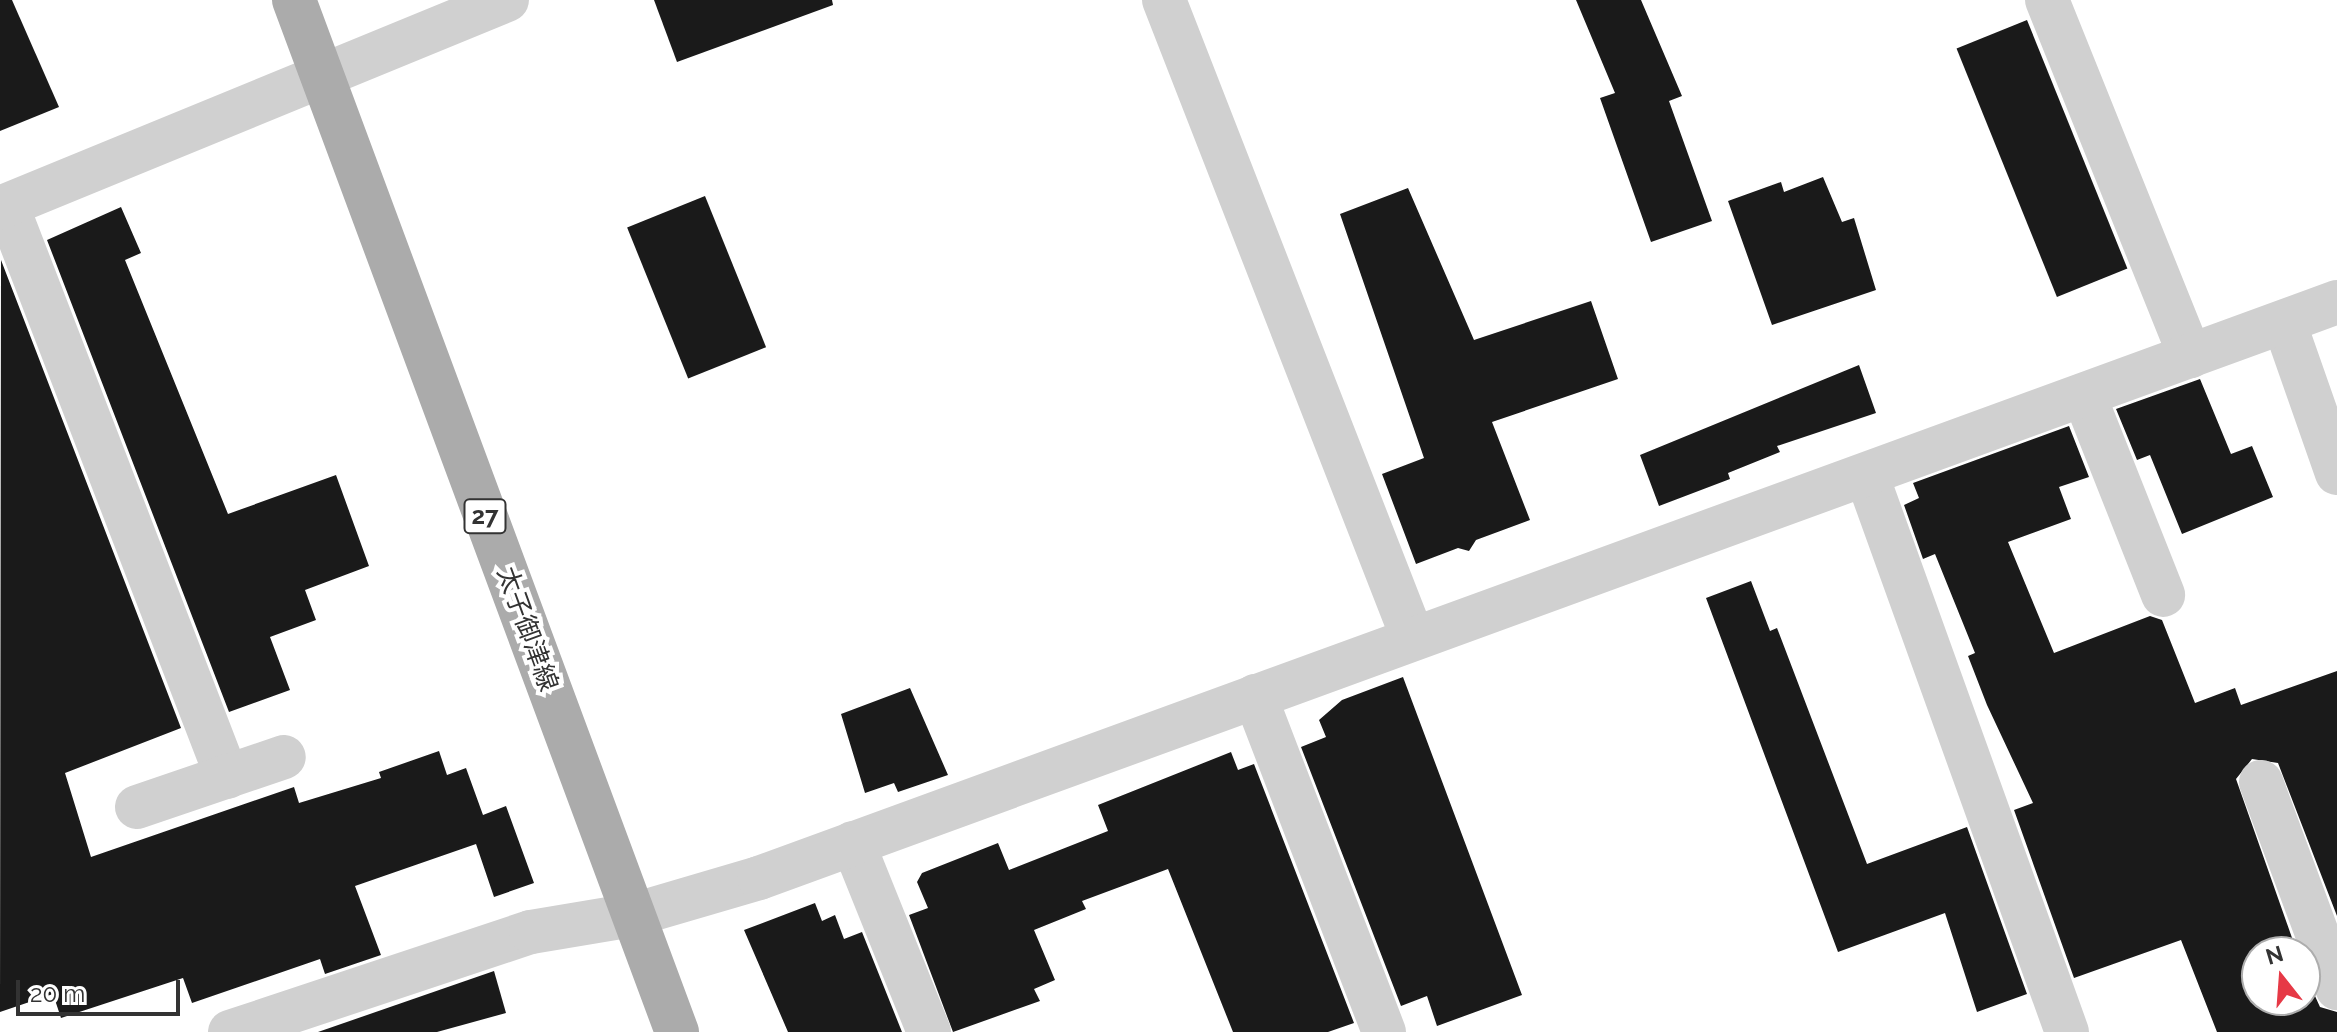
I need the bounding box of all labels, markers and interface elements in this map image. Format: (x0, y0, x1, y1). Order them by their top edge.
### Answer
road number: 27 (463, 496, 507, 536)
street label: 太子御津線 (490, 563, 564, 695)
north arrow (2241, 936, 2321, 1016)
text: N (2263, 940, 2286, 970)
scale bar (20, 964, 184, 1014)
text: 20 m (30, 979, 85, 1008)

